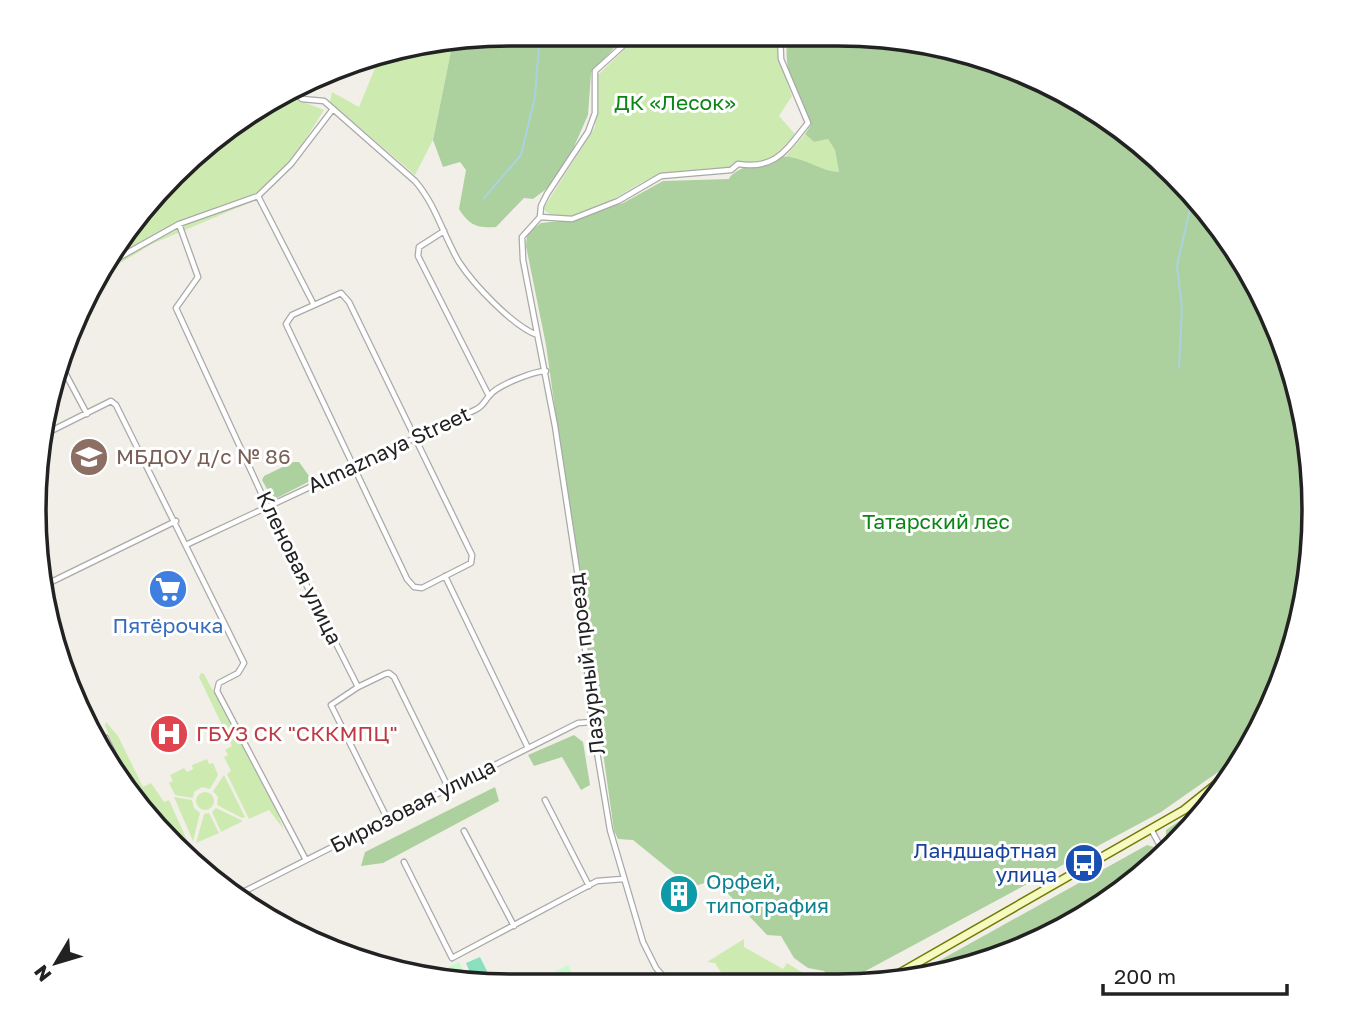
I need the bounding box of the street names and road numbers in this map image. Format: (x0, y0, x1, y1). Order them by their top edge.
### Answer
street label: Almaznaya Street (303, 400, 474, 498)
street label: Кленовая улица (252, 487, 348, 649)
street label: Лазурный проезд (562, 572, 610, 756)
street label: Бирюзовая улица (326, 752, 500, 858)

